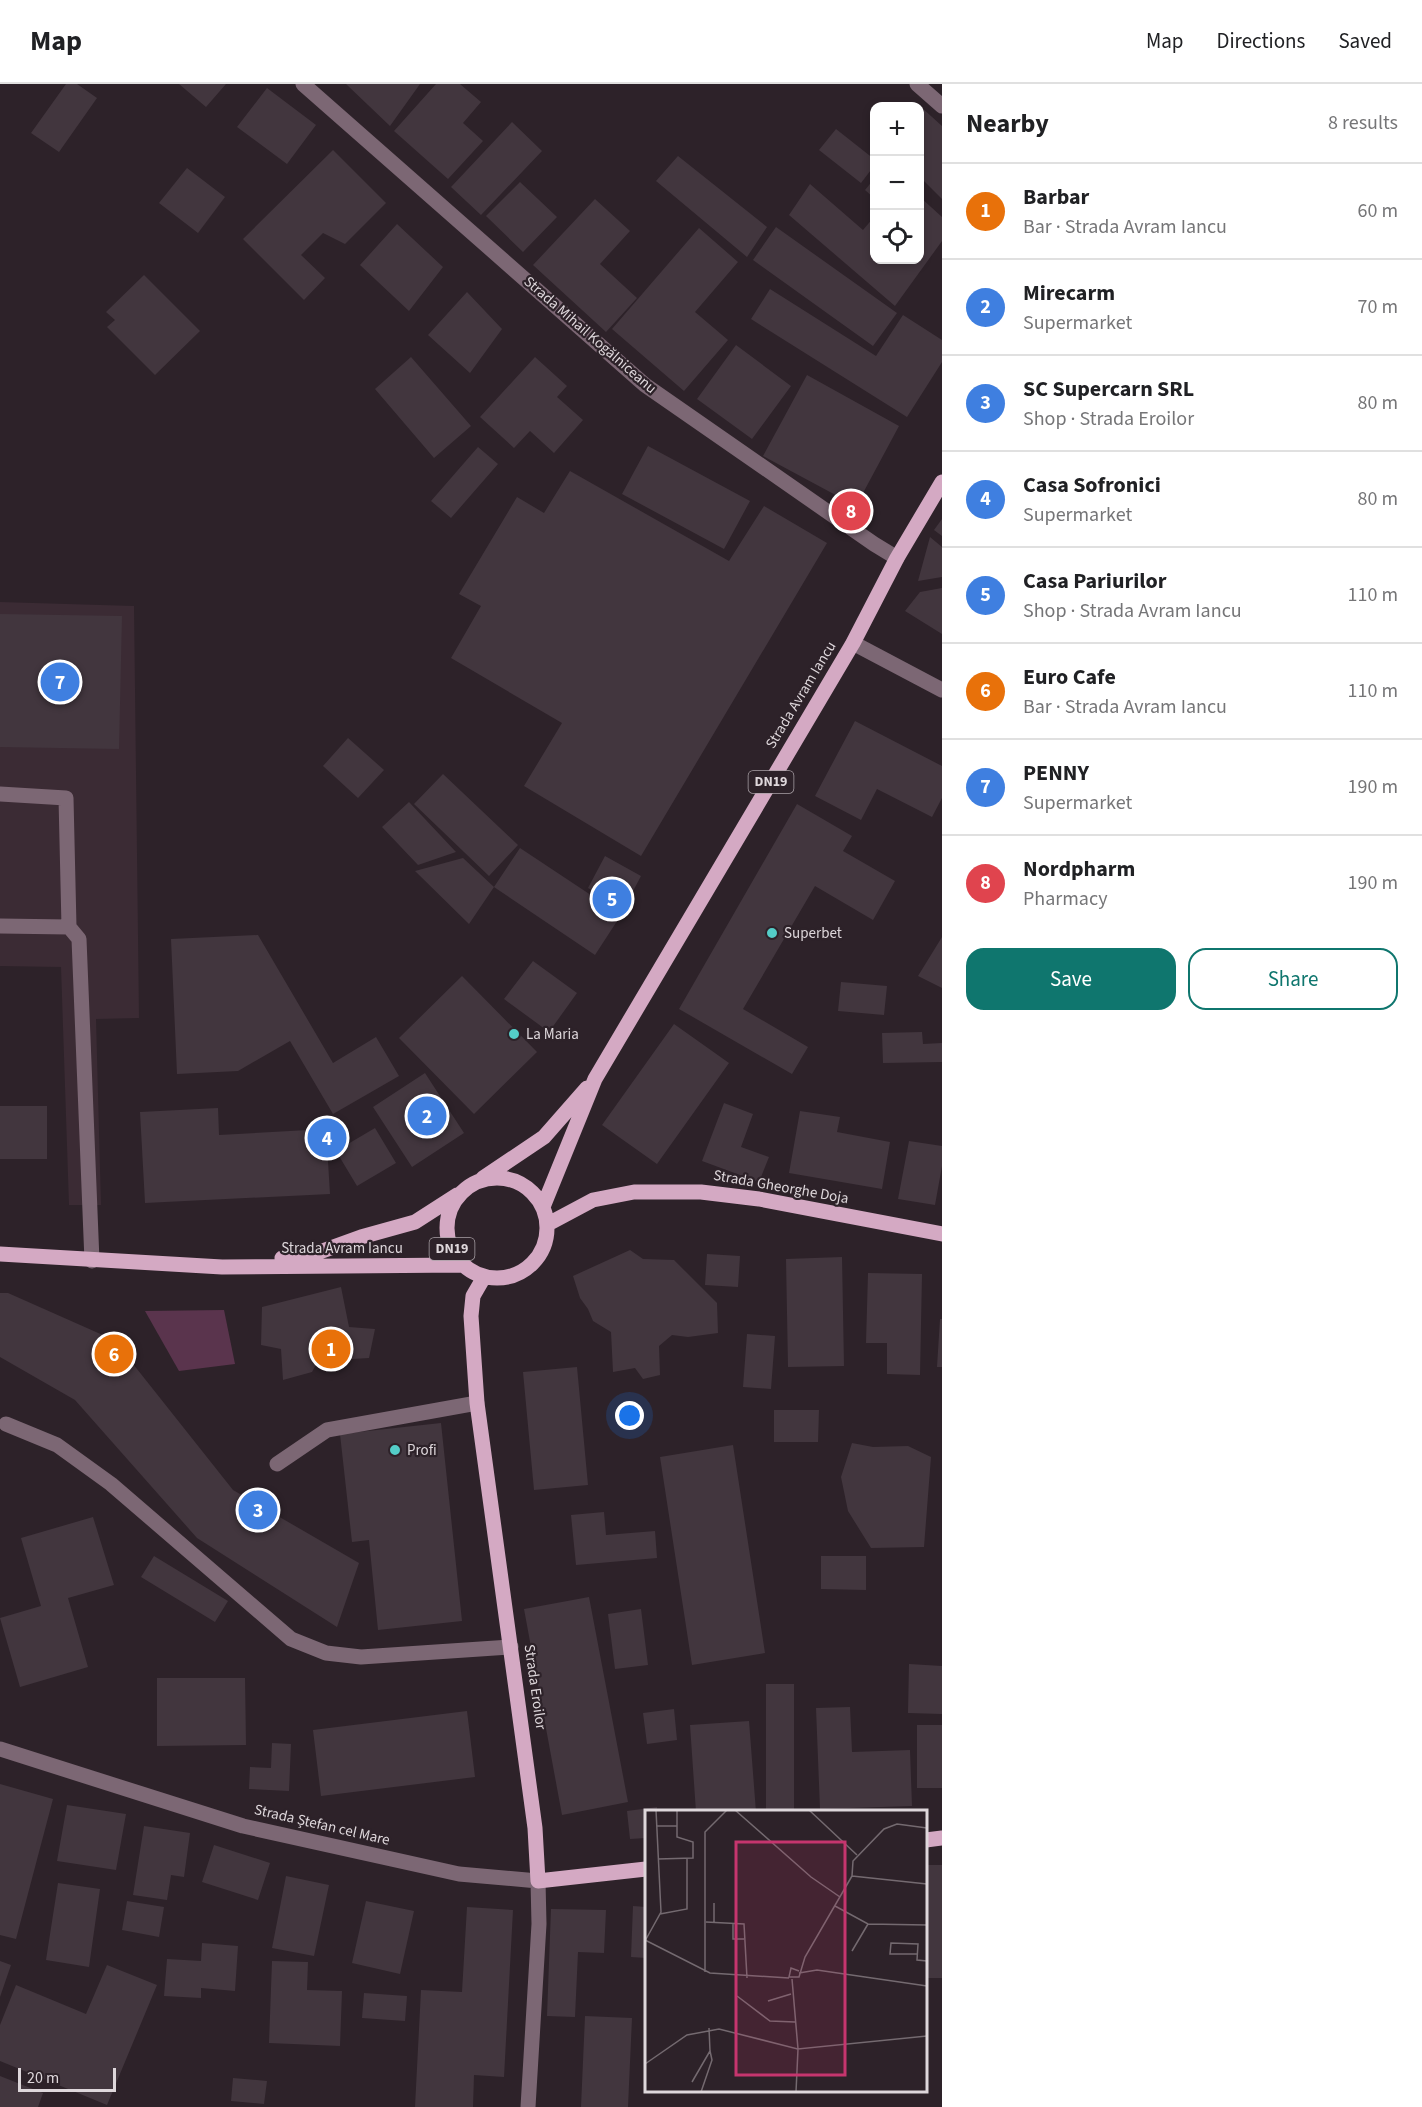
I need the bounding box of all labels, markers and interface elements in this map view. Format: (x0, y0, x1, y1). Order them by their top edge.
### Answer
text: Map (30, 21, 82, 61)
text: Map (1146, 26, 1184, 56)
text: Directions (1217, 26, 1305, 56)
text: Saved (1338, 26, 1392, 56)
map controls (870, 102, 924, 264)
button: + (870, 102, 924, 156)
text: Nearby (966, 105, 1049, 142)
text: 8 results (1328, 109, 1398, 137)
button: − (870, 156, 924, 210)
text: Barbar (1023, 181, 1089, 213)
text: 1 (980, 197, 991, 225)
text: 60 m (1358, 197, 1398, 225)
button: locate (870, 210, 924, 264)
text: Bar · Strada Avram Iancu (1023, 213, 1227, 241)
street label: Strada Mihail Kogălniceanu (519, 271, 661, 399)
text: Mirecarm (1023, 277, 1115, 309)
text: 2 (980, 293, 991, 321)
text: 70 m (1358, 293, 1398, 321)
text: Supermarket (1023, 309, 1132, 337)
text: SC Supercarn SRL (1023, 373, 1194, 405)
text: 3 (980, 389, 991, 417)
text: 80 m (1358, 389, 1398, 417)
text: Shop · Strada Eroilor (1023, 405, 1194, 433)
text: Casa Sofronici (1023, 469, 1161, 501)
text: 4 (980, 485, 991, 513)
text: 80 m (1358, 485, 1398, 513)
pin: 8 (832, 488, 870, 534)
text: Supermarket (1023, 501, 1132, 529)
text: Casa Pariurilor (1023, 565, 1167, 597)
text: 5 (980, 581, 991, 609)
text: 110 m (1348, 581, 1398, 609)
text: Shop · Strada Avram Iancu (1023, 597, 1242, 625)
street label: Strada Avram Iancu (761, 637, 841, 753)
pin: 7 (40, 660, 80, 704)
text: Euro Cafe (1023, 661, 1116, 693)
text: 6 (980, 677, 991, 705)
text: 110 m (1348, 677, 1398, 705)
text: Bar · Strada Avram Iancu (1023, 693, 1227, 721)
text: PENNY (1023, 757, 1089, 789)
road number: DN19 (748, 771, 794, 793)
text: 7 (980, 773, 991, 801)
text: 190 m (1348, 773, 1398, 801)
text: Supermarket (1023, 789, 1132, 817)
text: Nordpharm (1023, 853, 1135, 885)
text: 8 (980, 869, 991, 897)
text: 190 m (1348, 869, 1398, 897)
pin: 5 (592, 876, 632, 922)
text: Pharmacy (1023, 885, 1107, 913)
place label: Superbet (784, 923, 842, 944)
marker: Superbet (765, 926, 779, 940)
button: Save (966, 948, 1176, 1010)
button: Share (1188, 948, 1398, 1010)
place label: La Maria (526, 1024, 579, 1045)
marker: La Maria (507, 1027, 521, 1041)
pin: 2 (408, 1094, 446, 1138)
pin: 4 (308, 1116, 346, 1160)
street label: Strada Gheorghe Doja (712, 1165, 850, 1209)
street label: Strada Avram Iancu (281, 1238, 403, 1259)
road number: DN19 (430, 1238, 474, 1260)
pin: 1 (312, 1326, 350, 1372)
pin: 6 (94, 1332, 134, 1376)
your location (615, 1401, 644, 1430)
place label: Profi (407, 1440, 437, 1461)
marker: Profi (388, 1443, 402, 1457)
pin: 3 (238, 1488, 278, 1532)
street label: Strada Eroilor (519, 1643, 551, 1732)
street label: Strada Ștefan cel Mare (252, 1799, 392, 1851)
inset map (645, 1810, 927, 2092)
scale bar (18, 2065, 116, 2092)
text: 20 m (27, 2067, 59, 2089)

